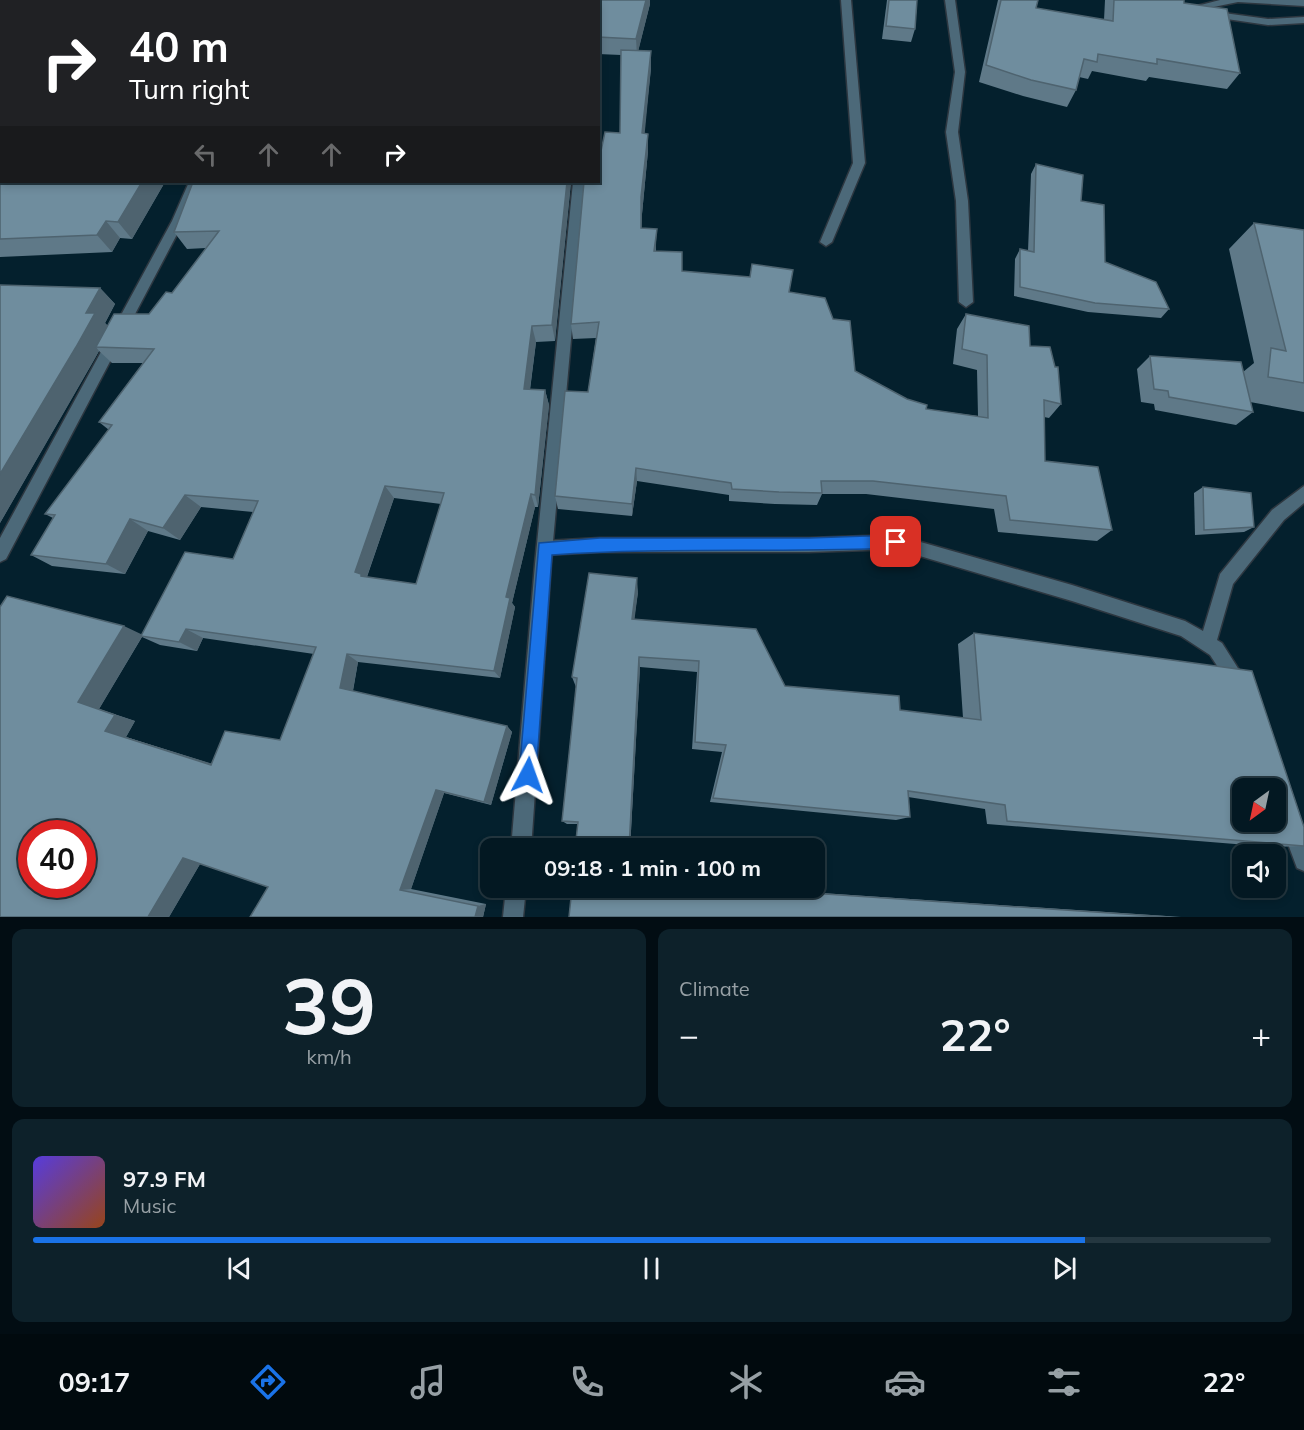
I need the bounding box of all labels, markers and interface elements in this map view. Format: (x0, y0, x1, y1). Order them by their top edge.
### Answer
text: 40 m (129, 20, 229, 73)
icon: right (30, 24, 108, 102)
text: Turn right (129, 72, 249, 106)
icon: left (189, 138, 222, 171)
icon: ahead (252, 138, 285, 171)
icon: ahead (315, 138, 348, 171)
icon: right (378, 138, 411, 171)
pin (870, 516, 921, 567)
icon: arrive (879, 525, 912, 558)
position arrow (496, 743, 560, 807)
north arrow (1232, 778, 1286, 832)
map controls (1232, 778, 1286, 898)
speed limit sign: 40 (18, 820, 96, 898)
button: sound (1232, 844, 1286, 898)
text: 09:18 · 1 min · 100 m (544, 854, 761, 882)
text: 39 (282, 956, 376, 1054)
text: Climate (679, 976, 750, 1001)
text: 22° (939, 1006, 1011, 1062)
text: − (679, 1014, 699, 1055)
text: + (1251, 1014, 1271, 1055)
text: km/h (306, 1044, 352, 1069)
text: 97.9 FM (123, 1165, 206, 1193)
text: Music (123, 1193, 176, 1218)
icon: previous (223, 1252, 256, 1285)
icon: pause (635, 1252, 668, 1285)
icon: next (1048, 1252, 1081, 1285)
icon: directions (247, 1361, 289, 1403)
icon: music (407, 1361, 449, 1403)
icon: phone (566, 1361, 608, 1403)
icon: climate (725, 1361, 767, 1403)
icon: car (884, 1361, 926, 1403)
icon: filters (1043, 1361, 1085, 1403)
text: 09:17 (59, 1365, 130, 1399)
text: 22° (1203, 1365, 1245, 1399)

